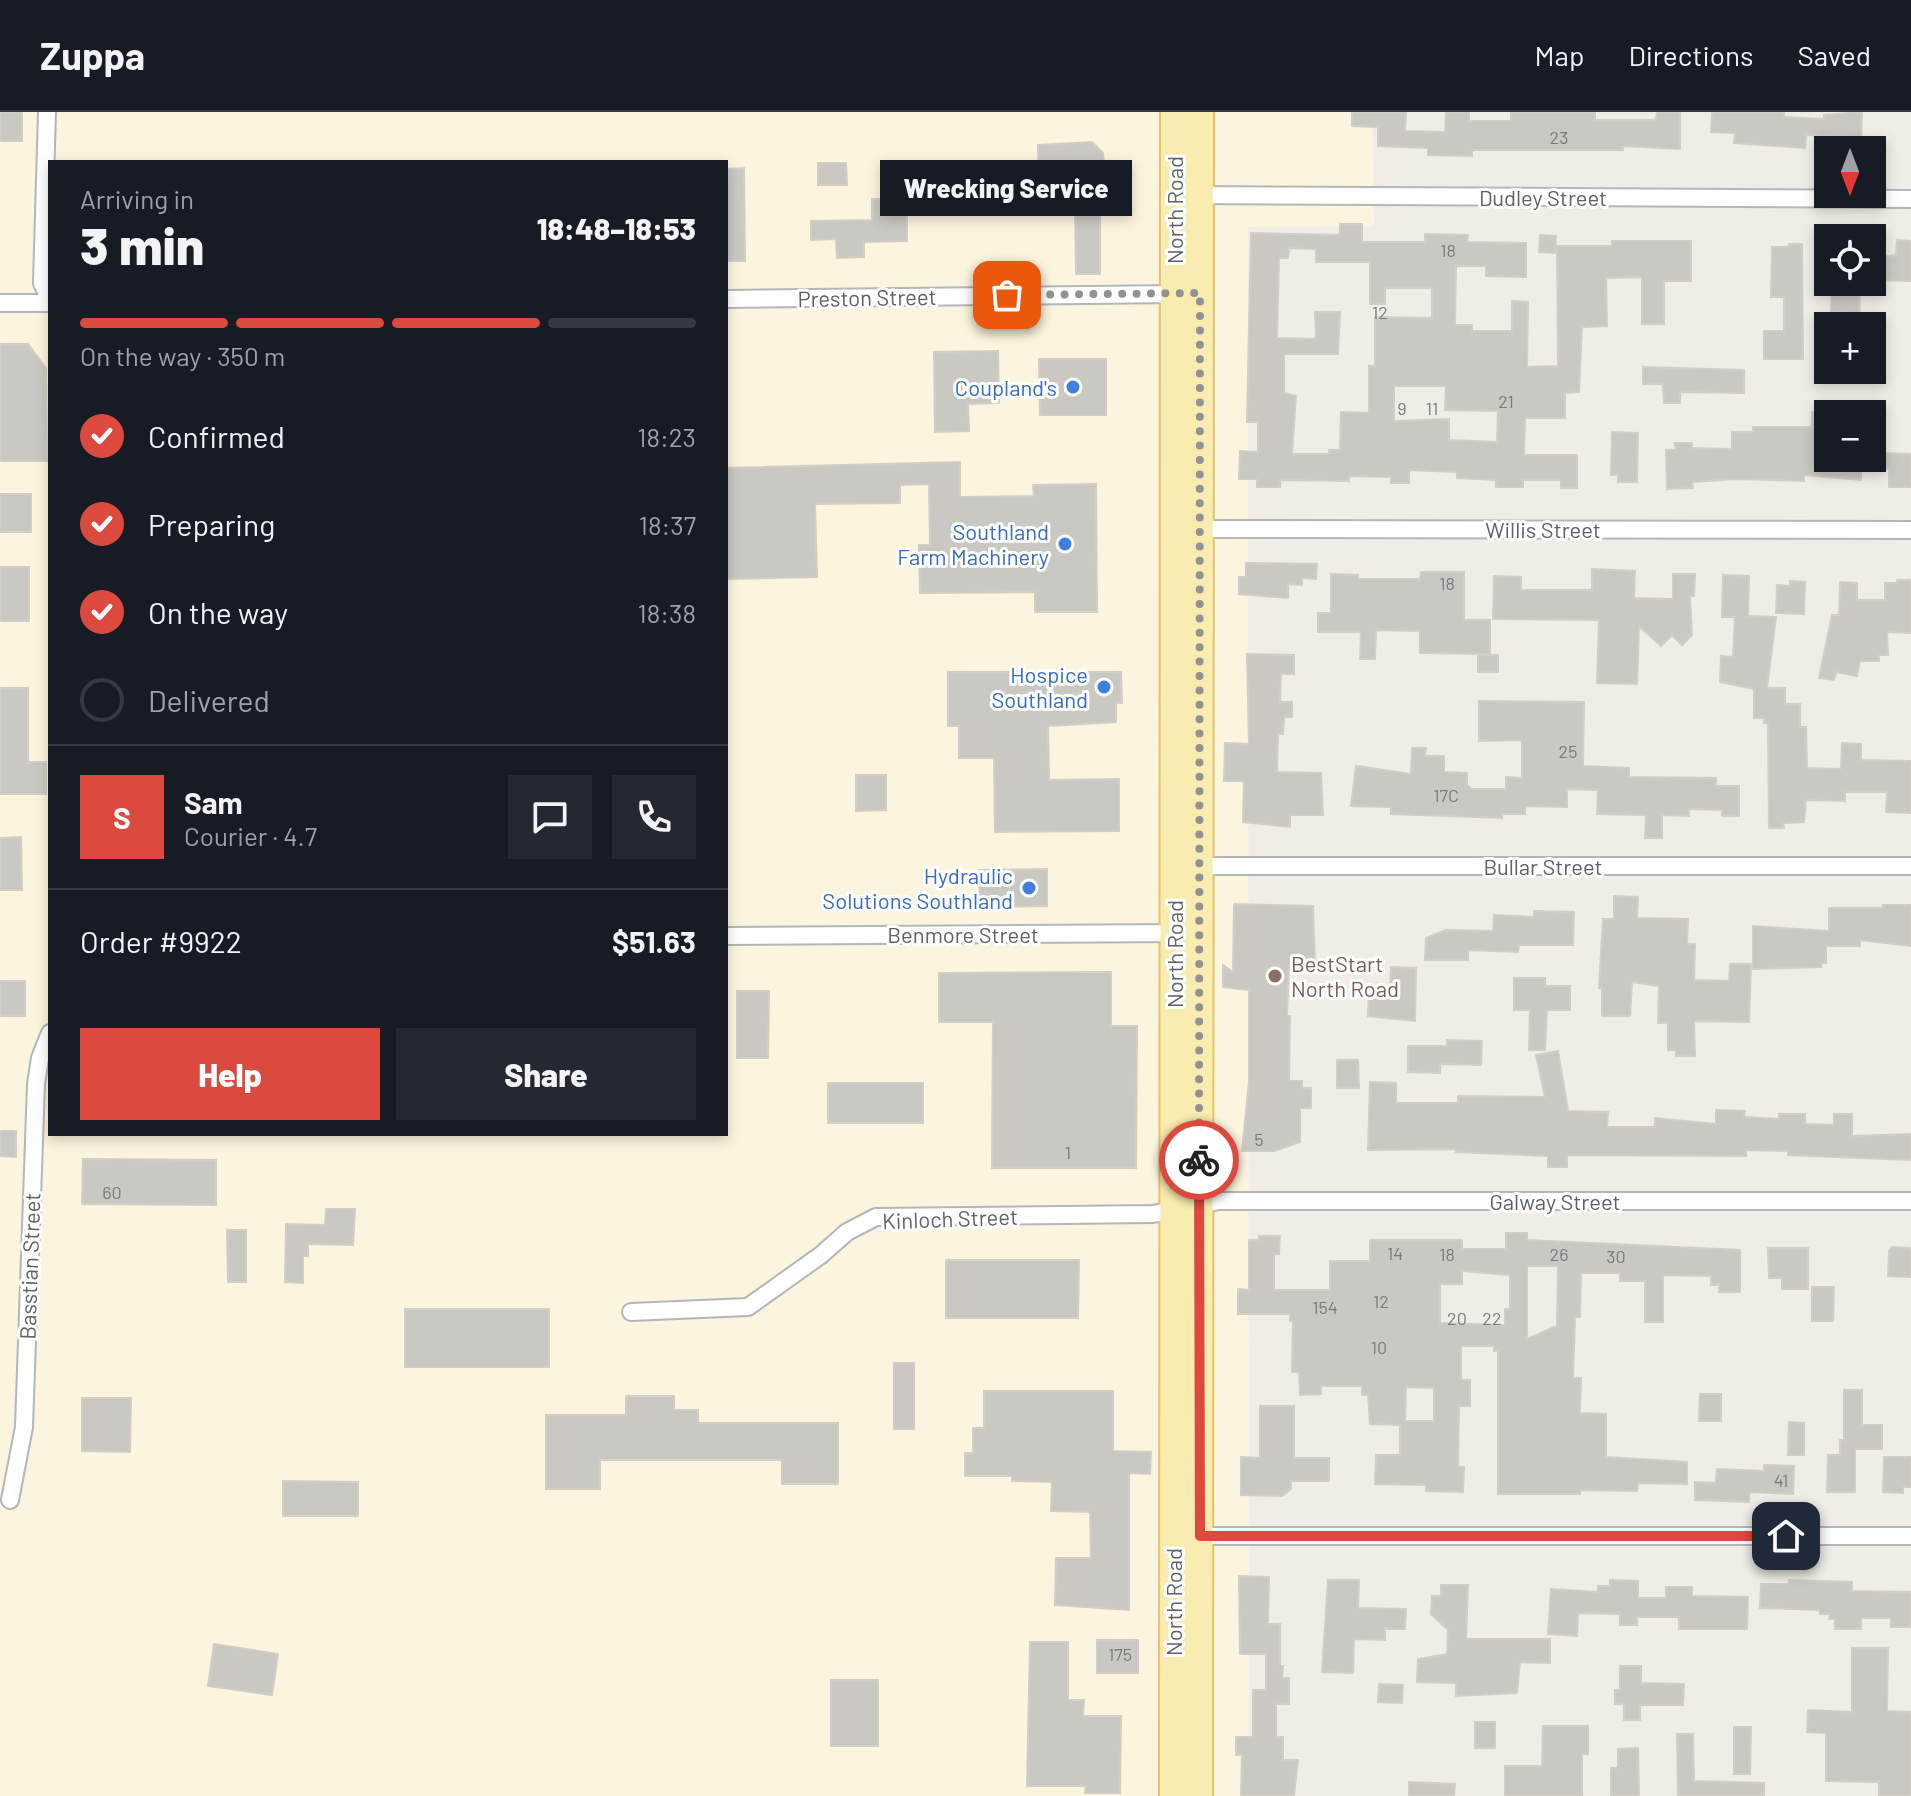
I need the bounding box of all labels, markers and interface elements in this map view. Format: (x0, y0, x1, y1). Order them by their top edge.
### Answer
text: Zuppa (40, 32, 145, 78)
text: Map (1535, 38, 1584, 72)
text: Directions (1628, 38, 1754, 72)
text: Saved (1798, 38, 1871, 72)
house number: 23 (1550, 126, 1568, 148)
north arrow (1814, 136, 1886, 208)
map controls (1814, 136, 1886, 472)
street label: North Road (1161, 156, 1187, 264)
callout: Wrecking Service (881, 159, 1133, 215)
text: Wrecking Service (904, 172, 1108, 203)
text: Arriving in (80, 183, 194, 214)
street label: Dudley Street (1479, 184, 1607, 210)
text: 18:48–18:53 (537, 210, 696, 246)
text: 3 min (80, 213, 204, 275)
button: locate (1814, 224, 1886, 296)
house number: 18 (1440, 239, 1456, 261)
pin (973, 261, 1041, 329)
icon: bag (985, 273, 1029, 317)
street label: Preston Street (797, 283, 937, 311)
house number: 12 (1372, 301, 1388, 323)
button: + (1814, 312, 1886, 384)
text: On the way · 350 m (80, 340, 285, 371)
place label: Coupland's (955, 374, 1057, 400)
marker: Coupland's (1064, 378, 1082, 396)
house number: 21 (1498, 390, 1514, 412)
house number: 9 (1397, 397, 1407, 419)
house number: 11 (1426, 397, 1438, 419)
button: − (1814, 400, 1886, 472)
icon: check (80, 414, 124, 458)
text: Confirmed (148, 418, 285, 454)
text: 18:23 (637, 421, 696, 452)
icon: check (80, 502, 124, 546)
text: Preparing (148, 506, 275, 542)
text: 18:37 (639, 509, 696, 540)
street label: Willis Street (1485, 516, 1601, 542)
place label: Southland Farm Machinery (897, 518, 1049, 569)
marker: Southland Farm Machinery (1056, 535, 1074, 553)
house number: 18 (1439, 572, 1455, 594)
icon: check (80, 590, 124, 634)
text: On the way (148, 594, 288, 630)
text: 18:38 (638, 597, 696, 628)
place label: Hospice Southland (991, 661, 1088, 712)
marker: Hospice Southland (1095, 678, 1113, 696)
text: Delivered (148, 682, 270, 718)
house number: 25 (1559, 740, 1577, 762)
button: chat (508, 775, 592, 859)
button: phone (612, 775, 696, 859)
text: Sam (184, 784, 243, 820)
house number: 17C (1433, 784, 1459, 806)
text: S (113, 799, 131, 835)
text: Courier · 4.7 (184, 820, 317, 851)
street label: Bullar Street (1483, 853, 1603, 879)
place label: Hydraulic Solutions Southland (822, 862, 1013, 913)
marker: Hydraulic Solutions Southland (1020, 879, 1038, 897)
street label: North Road (1161, 900, 1187, 1008)
street label: Benmore Street (887, 921, 1039, 947)
text: Order #9922 (80, 923, 242, 959)
text: $51.63 (612, 923, 696, 959)
place label: BestStart North Road (1291, 950, 1399, 1001)
marker: BestStart North Road (1266, 967, 1284, 985)
button: Help (80, 1028, 380, 1120)
button: Share (396, 1028, 696, 1120)
courier (1159, 1120, 1239, 1200)
house number: 5 (1254, 1128, 1264, 1150)
icon: bike (1177, 1138, 1221, 1182)
house number: 1 (1065, 1141, 1071, 1163)
house number: 60 (102, 1181, 122, 1203)
street label: Galway Street (1490, 1188, 1620, 1214)
street label: Basstian Street (13, 1192, 45, 1340)
street label: Kinloch Street (882, 1203, 1018, 1233)
house number: 14 (1387, 1242, 1403, 1264)
house number: 18 (1439, 1243, 1455, 1265)
house number: 26 (1550, 1243, 1568, 1265)
house number: 30 (1606, 1245, 1626, 1267)
house number: 12 (1373, 1290, 1389, 1312)
house number: 154 (1312, 1296, 1338, 1318)
house number: 20 (1447, 1307, 1467, 1329)
house number: 22 (1482, 1307, 1502, 1329)
house number: 10 (1371, 1336, 1387, 1358)
house number: 41 (1774, 1469, 1788, 1491)
pin (1752, 1502, 1820, 1570)
icon: home (1764, 1514, 1808, 1558)
street label: North Road (1160, 1548, 1186, 1656)
house number: 175 (1108, 1643, 1132, 1665)

